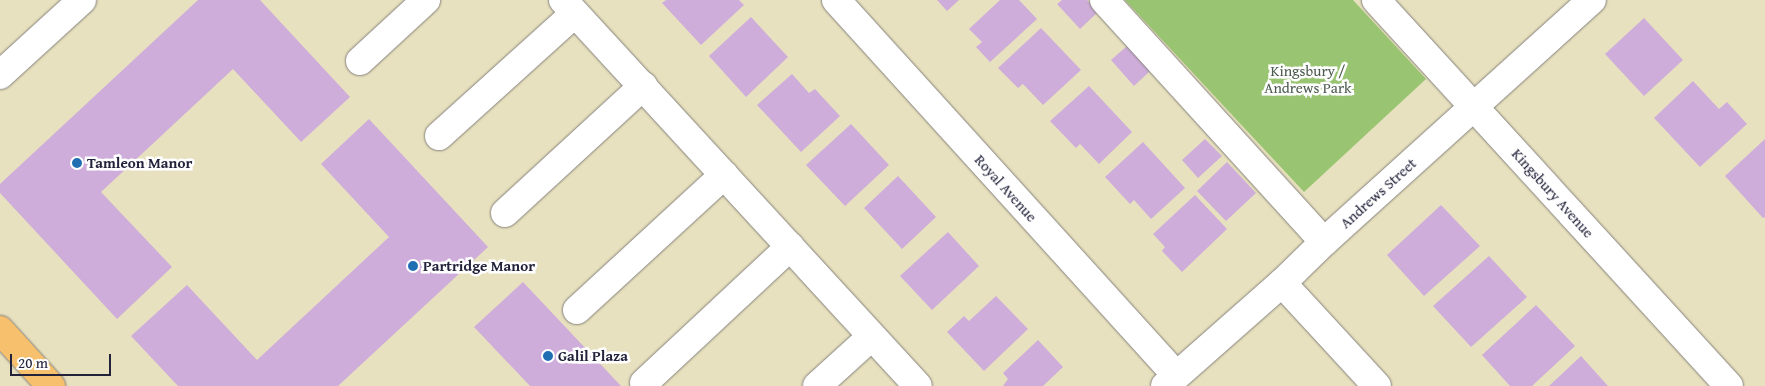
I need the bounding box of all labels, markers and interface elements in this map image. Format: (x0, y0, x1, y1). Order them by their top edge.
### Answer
park label: Kingsbury / Andrews Park (1264, 61, 1352, 96)
street label: Kingsbury Avenue (1508, 145, 1598, 241)
street label: Royal Avenue (971, 151, 1041, 225)
place label: Tamleon Manor (87, 154, 192, 172)
street label: Andrews Street (1336, 154, 1420, 232)
marker: Tamleon Manor (71, 157, 83, 169)
place label: Partridge Manor (423, 257, 535, 275)
marker: Partridge Manor (407, 260, 419, 272)
scale bar (12, 344, 114, 376)
place label: Galil Plaza (558, 347, 628, 365)
marker: Galil Plaza (542, 350, 554, 362)
text: 20 m (18, 352, 48, 373)

